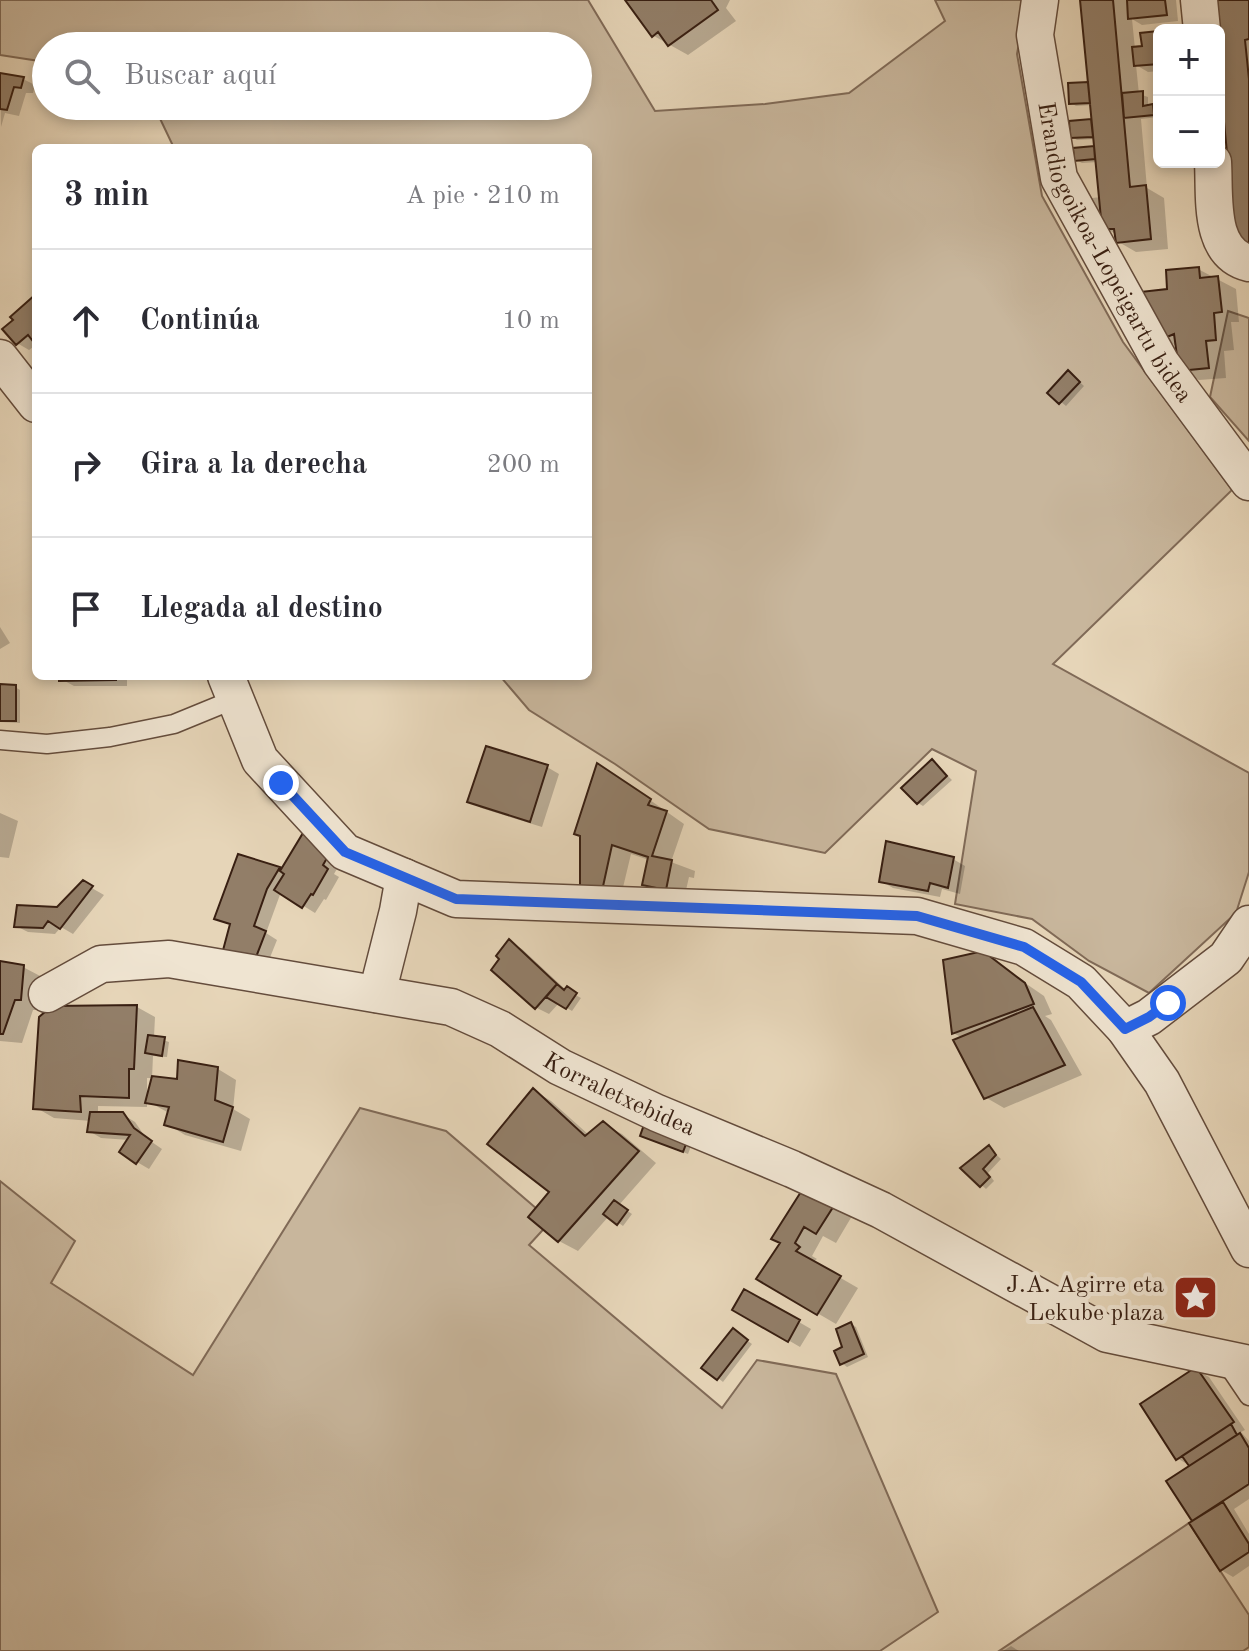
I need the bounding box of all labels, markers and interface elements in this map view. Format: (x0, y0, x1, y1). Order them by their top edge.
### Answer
map controls (1153, 24, 1225, 168)
button: + (1153, 24, 1225, 96)
search box (32, 32, 592, 120)
icon: search (60, 54, 104, 98)
text: Buscar aquí (124, 61, 276, 91)
button: − (1153, 96, 1225, 168)
street label: Erandiogoikoa-Lopeigartu bidea (1032, 100, 1196, 408)
text: 3 min (64, 179, 149, 213)
text: A pie · 210 m (405, 183, 560, 209)
icon: ahead (64, 299, 108, 343)
text: Continúa (140, 306, 260, 336)
text: 10 m (502, 308, 560, 334)
icon: right (64, 443, 108, 487)
text: Gira a la derecha (140, 450, 367, 480)
text: 200 m (487, 452, 560, 478)
icon: arrive (64, 587, 108, 631)
text: Llegada al destino (140, 594, 383, 624)
route end (263, 765, 299, 801)
route start (1150, 985, 1186, 1021)
street label: Korraletxebidea (538, 1049, 698, 1141)
place label: J.A. Agirre eta Lekube plaza (1006, 1274, 1164, 1326)
place icon: J.A. Agirre eta Lekube plaza (1171, 1274, 1219, 1322)

